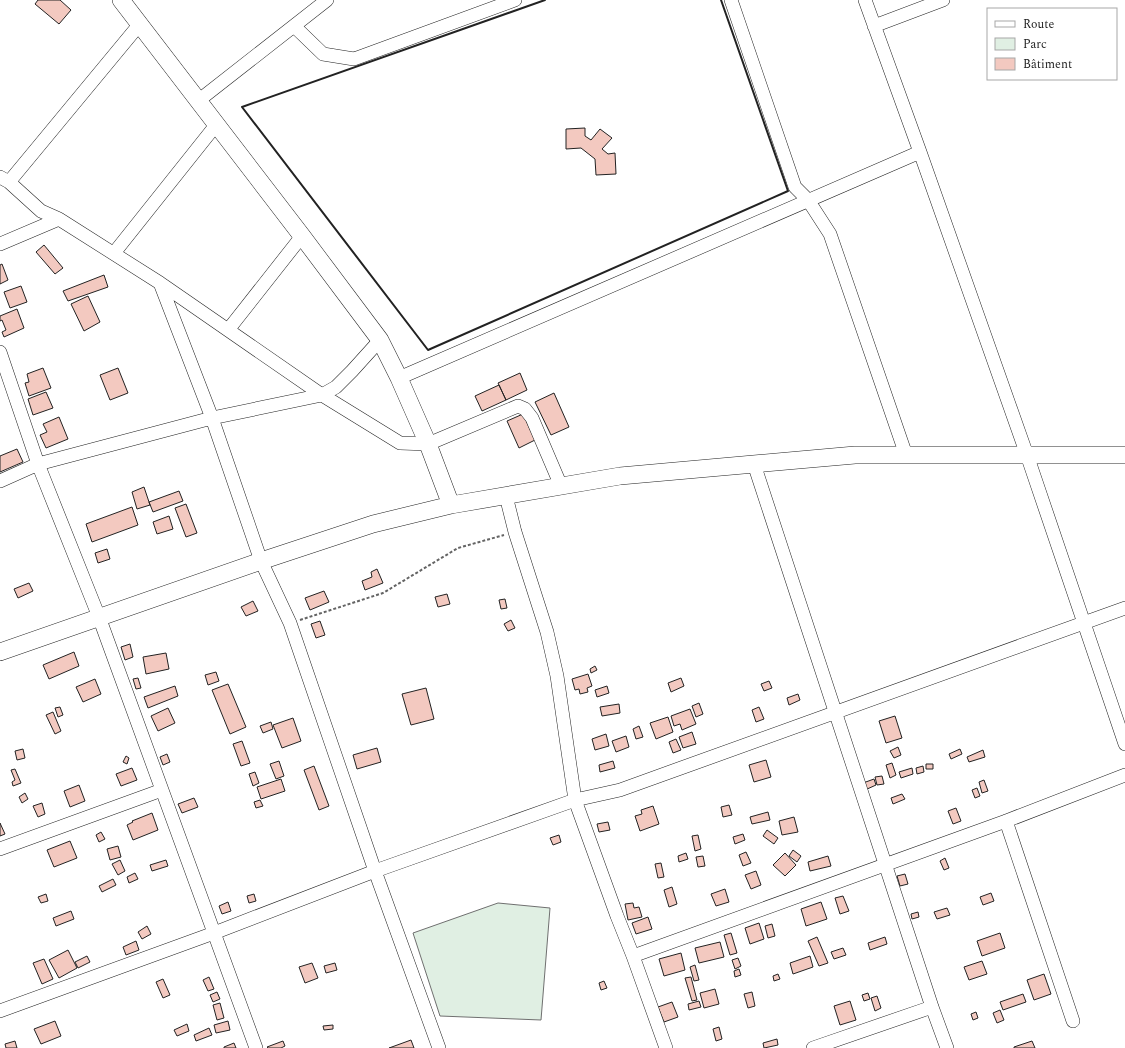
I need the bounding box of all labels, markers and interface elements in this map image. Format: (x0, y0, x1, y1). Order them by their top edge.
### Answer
legend (987, 8, 1117, 80)
text: Route (1023, 15, 1054, 34)
text: Parc (1023, 35, 1047, 54)
text: Bâtiment (1023, 55, 1072, 74)

